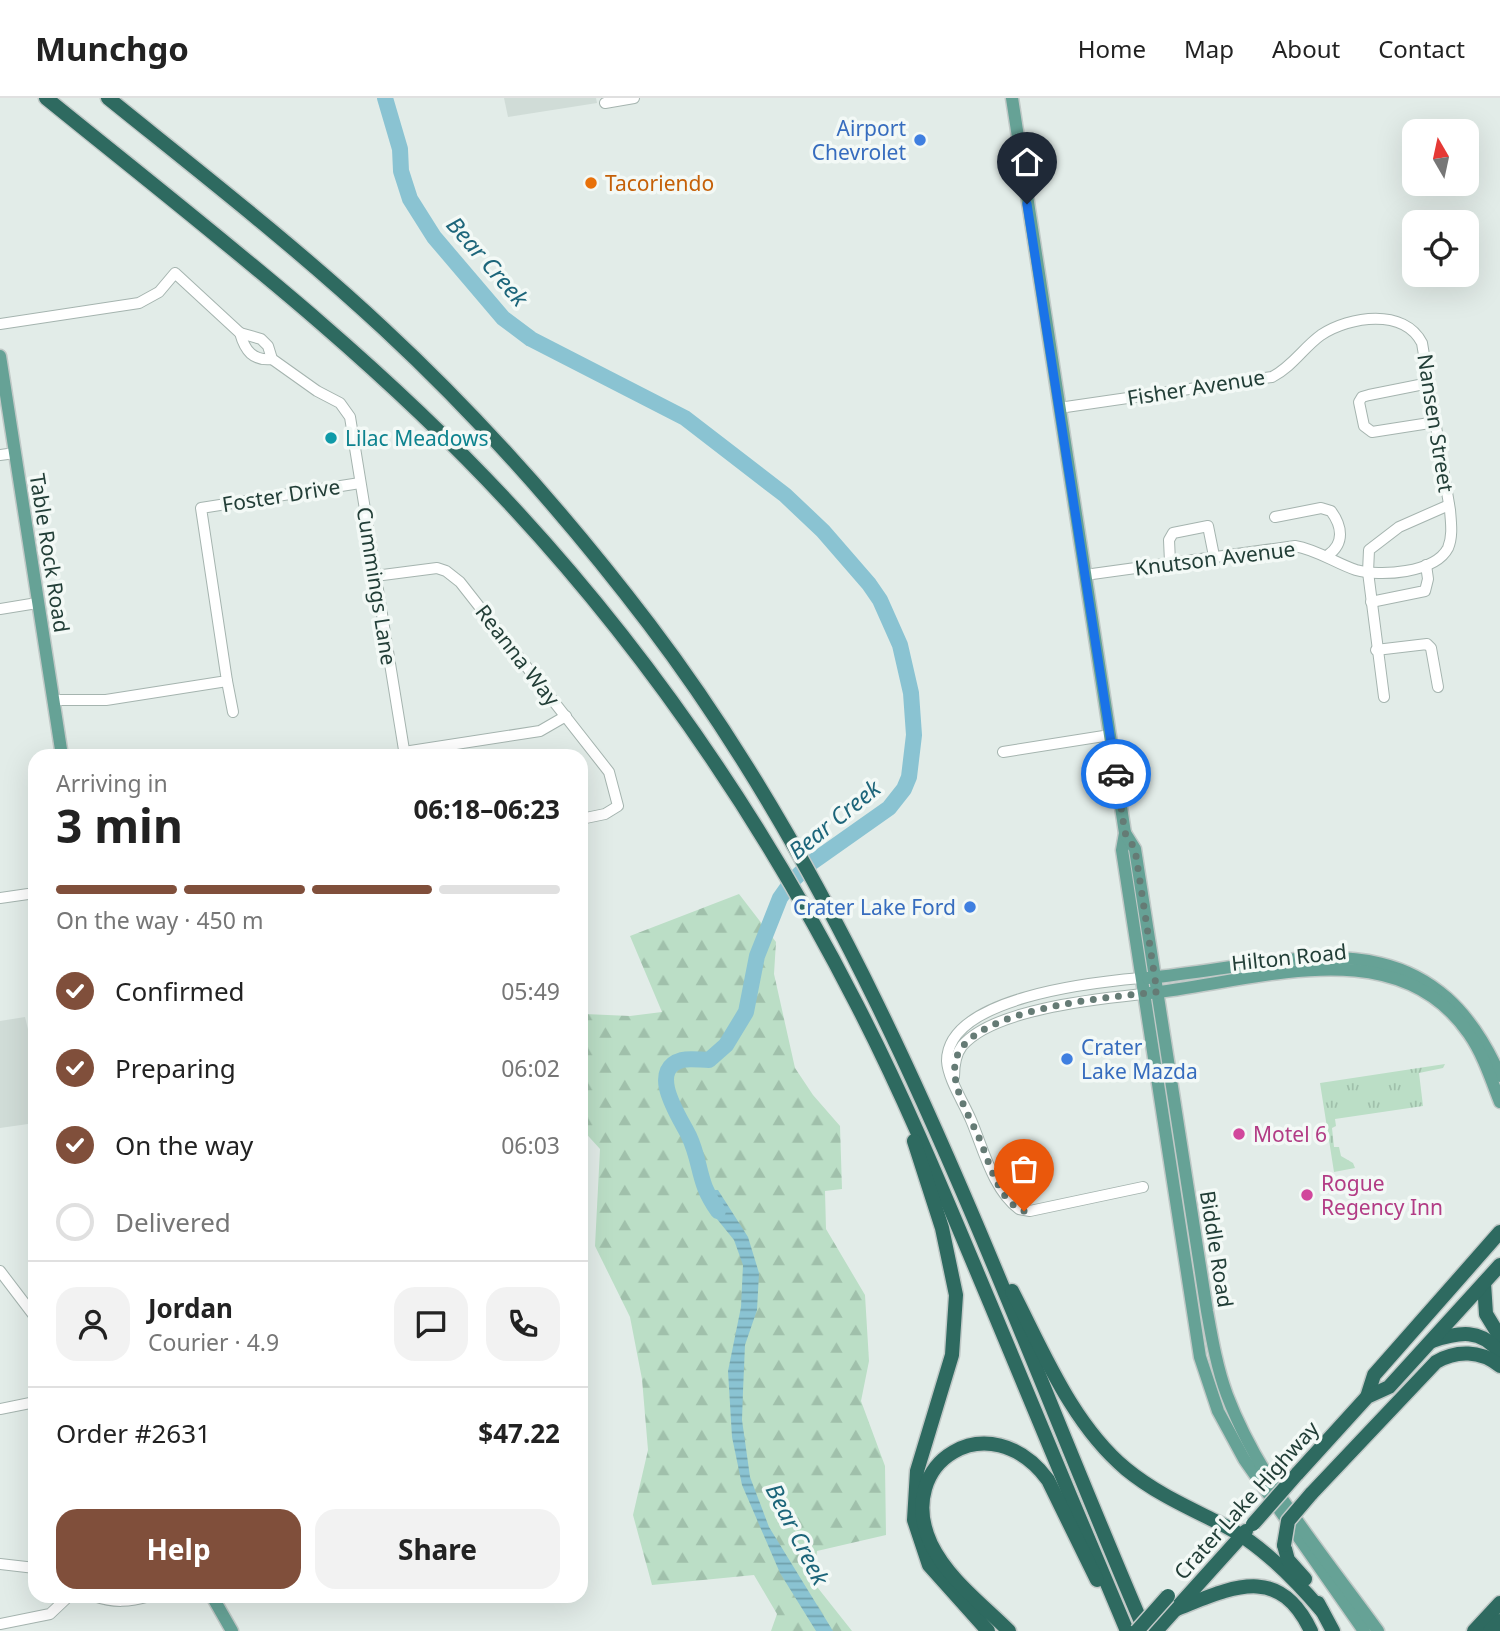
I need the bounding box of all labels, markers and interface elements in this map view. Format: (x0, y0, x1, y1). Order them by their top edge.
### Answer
text: Munchgo (35, 26, 189, 71)
text: Home (1078, 32, 1146, 65)
text: Map (1184, 32, 1234, 65)
text: About (1272, 32, 1340, 65)
text: Contact (1378, 32, 1465, 65)
place label: Airport Chevrolet (812, 114, 906, 166)
north arrow (1402, 119, 1479, 196)
map controls (1402, 119, 1479, 287)
marker: Airport Chevrolet (912, 132, 928, 148)
pin (997, 132, 1057, 204)
icon: home (1008, 143, 1046, 181)
place label: Tacoriendo (605, 169, 714, 197)
marker: Tacoriendo (583, 175, 599, 191)
water label: Bear Creek (440, 209, 537, 314)
button: locate (1402, 210, 1479, 287)
street label: Nansen Street (1411, 352, 1461, 495)
street label: Fisher Avenue (1125, 362, 1267, 412)
place label: Lilac Meadows (345, 424, 489, 452)
marker: Lilac Meadows (323, 430, 339, 446)
street label: Table Rock Road (24, 472, 76, 634)
street label: Foster Drive (220, 472, 342, 518)
street label: Cummings Lane (351, 505, 403, 667)
street label: Knutson Avenue (1133, 534, 1297, 582)
street label: Reanna Way (470, 599, 567, 712)
courier (1081, 739, 1151, 809)
icon: car (1097, 755, 1135, 793)
text: Arriving in (56, 767, 168, 799)
water label: Bear Creek (781, 771, 888, 866)
text: 06:18–06:23 (413, 791, 560, 827)
text: 3 min (56, 794, 183, 856)
place label: Crater Lake Ford (793, 893, 956, 921)
marker: Crater Lake Ford (962, 899, 978, 915)
text: On the way · 450 m (56, 904, 263, 936)
street label: Hilton Road (1230, 937, 1348, 977)
icon: check (56, 972, 94, 1010)
text: Confirmed (115, 973, 245, 1009)
text: 05:49 (501, 975, 560, 1007)
place label: Crater Lake Mazda (1081, 1033, 1198, 1085)
icon: check (56, 1049, 94, 1087)
text: Preparing (115, 1050, 236, 1086)
marker: Crater Lake Mazda (1059, 1051, 1075, 1067)
text: 06:02 (501, 1052, 560, 1084)
place label: Motel 6 (1253, 1120, 1327, 1148)
icon: check (56, 1126, 94, 1164)
marker: Motel 6 (1231, 1126, 1247, 1142)
text: On the way (115, 1127, 253, 1163)
text: 06:03 (501, 1129, 560, 1161)
pin (994, 1139, 1054, 1211)
icon: bag (1005, 1150, 1043, 1188)
place label: Rogue Regency Inn (1321, 1169, 1443, 1221)
marker: Rogue Regency Inn (1299, 1187, 1315, 1203)
street label: Biddle Road (1194, 1188, 1240, 1310)
text: Delivered (115, 1204, 231, 1240)
button: person (56, 1287, 130, 1361)
button: chat (394, 1287, 468, 1361)
button: phone (486, 1287, 560, 1361)
text: Jordan (148, 1290, 233, 1326)
text: Courier · 4.9 (148, 1326, 279, 1358)
text: Order #2631 (56, 1415, 211, 1451)
text: $47.22 (478, 1415, 560, 1451)
street label: Crater Lake Highway (1167, 1415, 1325, 1585)
water label: Bear Creek (759, 1478, 838, 1592)
button: Help (56, 1509, 301, 1589)
button: Share (315, 1509, 560, 1589)

